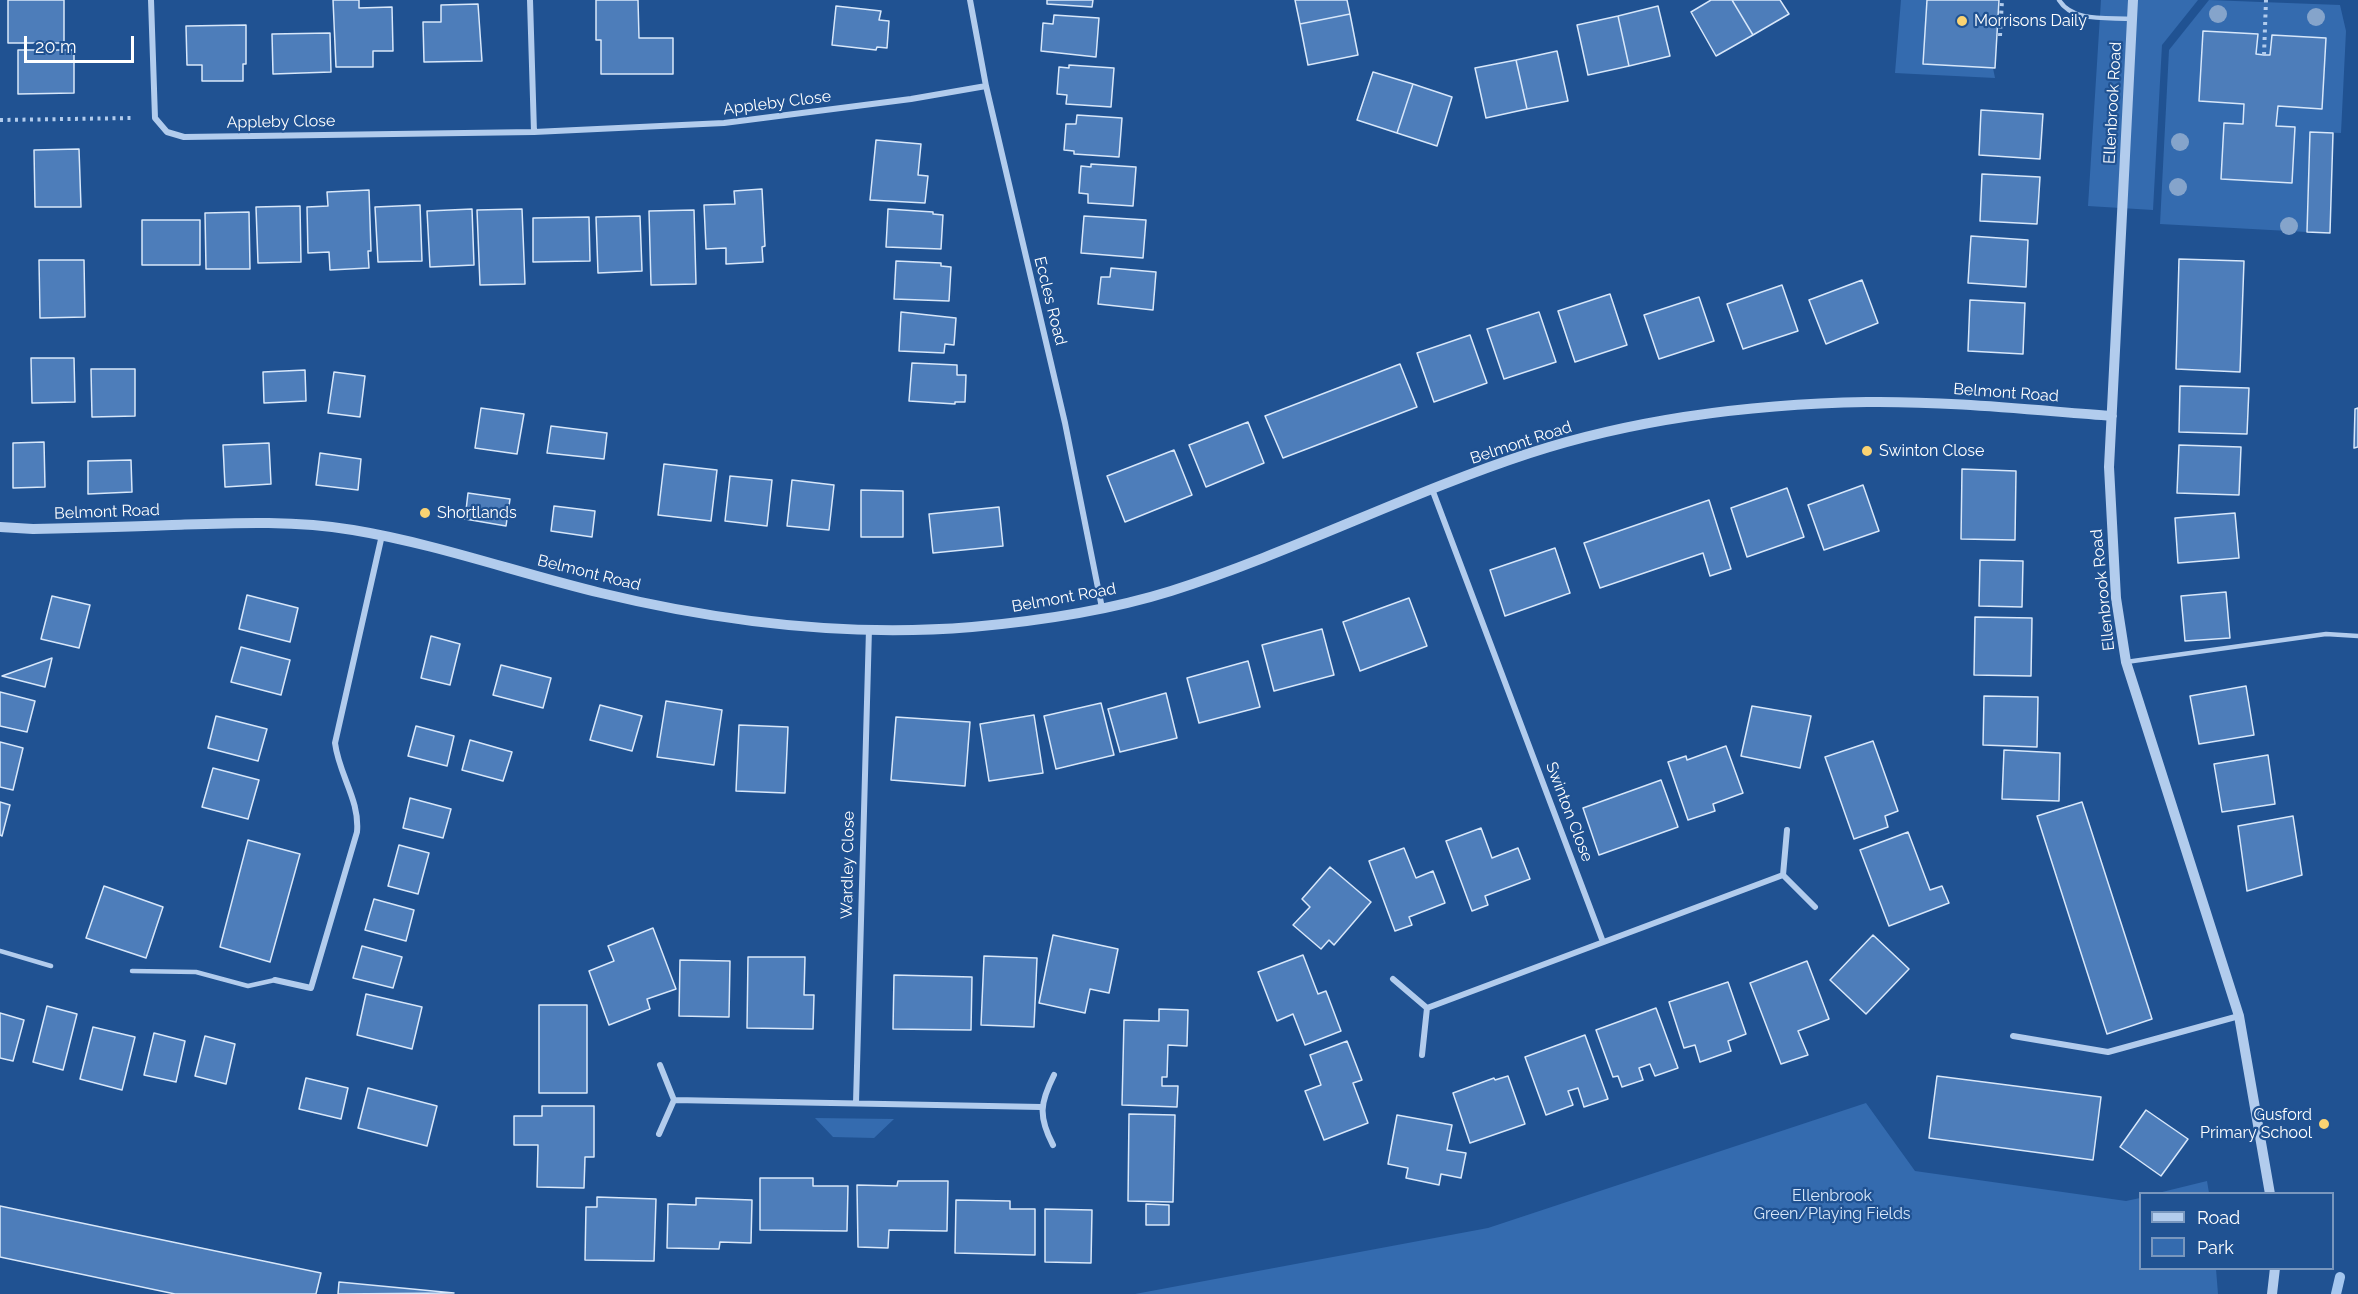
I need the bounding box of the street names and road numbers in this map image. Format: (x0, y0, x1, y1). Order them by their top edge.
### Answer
street label: Ellenbrook Road (2100, 41, 2126, 165)
street label: Appleby Close (722, 87, 832, 119)
street label: Appleby Close (227, 111, 335, 133)
street label: Eccles Road (1030, 255, 1070, 347)
street label: Belmont Road (1953, 380, 2059, 406)
street label: Belmont Road (1468, 418, 1574, 468)
street label: Belmont Road (54, 501, 160, 523)
street label: Ellenbrook Road (2087, 528, 2119, 652)
street label: Belmont Road (535, 551, 643, 595)
street label: Belmont Road (1010, 579, 1118, 617)
street label: Swinton Close (1541, 759, 1597, 865)
street label: Wardley Close (837, 811, 859, 919)

